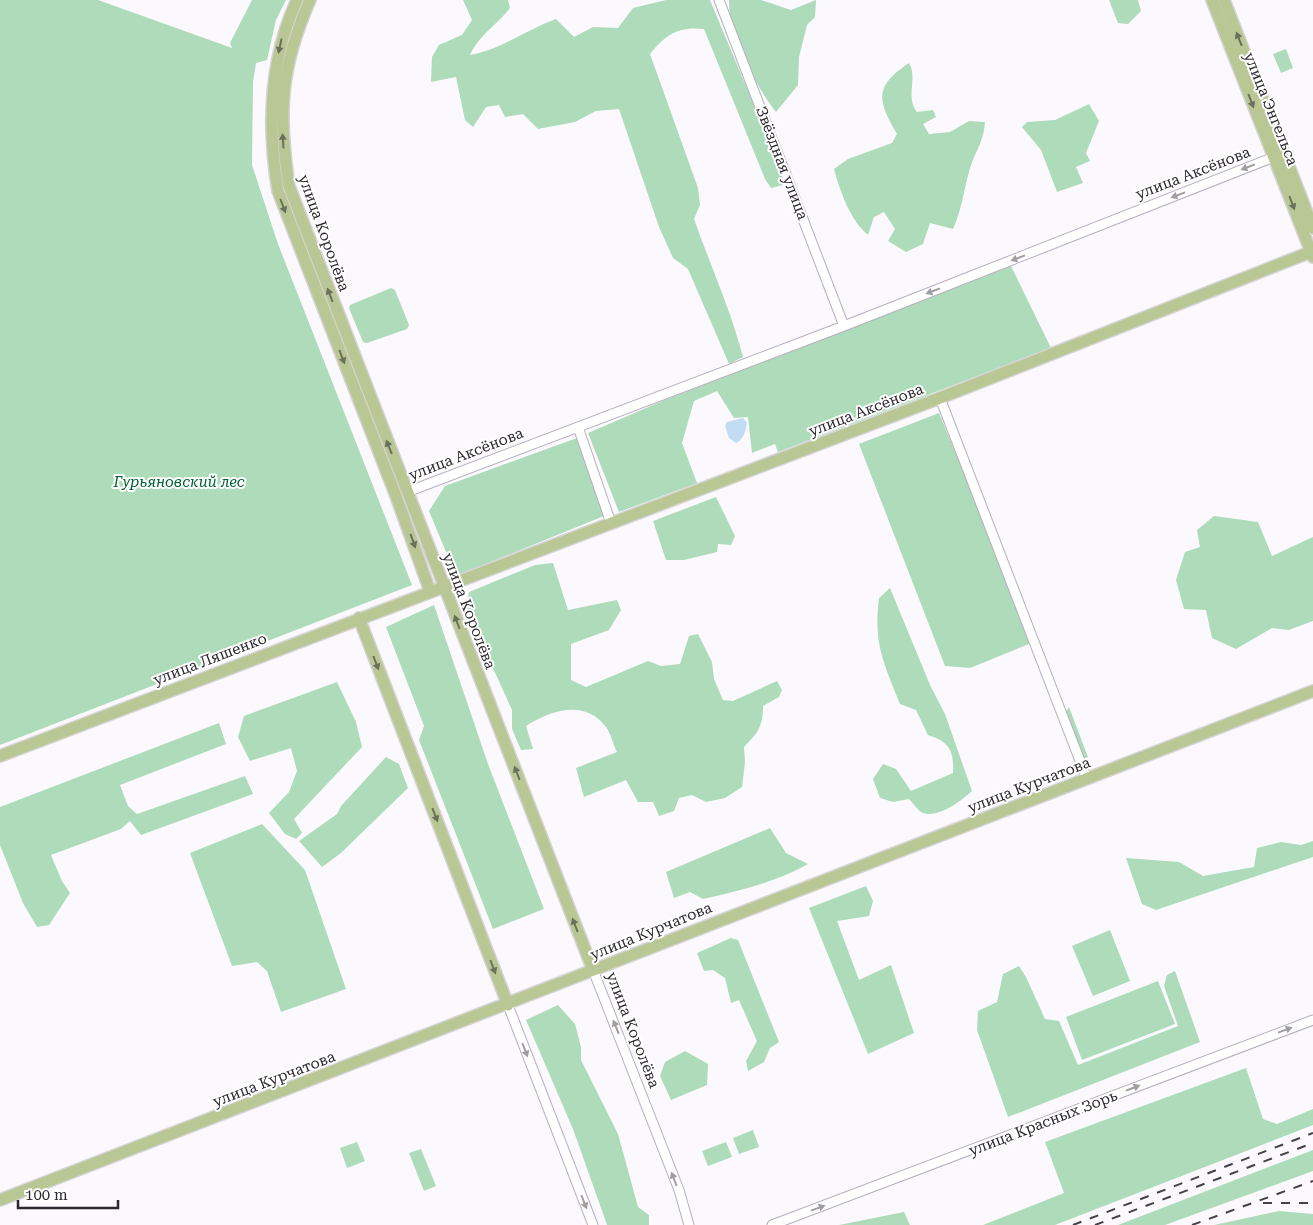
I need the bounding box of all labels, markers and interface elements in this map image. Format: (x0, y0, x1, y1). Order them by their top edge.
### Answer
one-way arrow (1235, 32, 1242, 47)
one-way arrow (276, 38, 284, 53)
street label: улица Энгельса (1240, 50, 1302, 168)
one-way arrow (1247, 94, 1255, 109)
street label: Звёздная улица (752, 104, 812, 222)
one-way arrow (279, 132, 287, 148)
street label: улица Аксёнова (1133, 143, 1253, 203)
one-way arrow (1241, 164, 1256, 172)
street label: улица Королёва (295, 172, 353, 294)
one-way arrow (1170, 191, 1185, 199)
one-way arrow (1288, 196, 1296, 210)
one-way arrow (279, 199, 287, 214)
one-way arrow (1010, 254, 1025, 262)
one-way arrow (326, 287, 334, 302)
one-way arrow (925, 287, 940, 295)
one-way arrow (339, 350, 346, 365)
street label: улица Аксёнова (806, 380, 926, 440)
street label: улица Аксёнова (406, 424, 526, 484)
one-way arrow (385, 439, 392, 454)
park label: Гурьяновский лес (112, 473, 245, 491)
one-way arrow (410, 534, 417, 549)
street label: улица Королёва (439, 550, 499, 672)
one-way arrow (453, 614, 461, 629)
street label: улица Ляшенко (151, 629, 269, 689)
one-way arrow (373, 656, 380, 671)
street label: улица Курчатова (965, 753, 1093, 817)
one-way arrow (512, 766, 520, 780)
one-way arrow (431, 808, 439, 822)
street label: улица Курчатова (588, 898, 714, 964)
one-way arrow (571, 918, 579, 932)
one-way arrow (490, 959, 497, 974)
street label: улица Королёва (603, 969, 663, 1091)
one-way arrow (611, 1020, 619, 1034)
one-way arrow (1278, 1026, 1293, 1034)
one-way arrow (522, 1043, 530, 1057)
street label: улица Курчатова (210, 1047, 338, 1111)
one-way arrow (1126, 1084, 1141, 1092)
street label: улица Красных Зорь (966, 1086, 1120, 1160)
one-way arrow (670, 1171, 678, 1186)
scale bar (18, 1178, 118, 1210)
text: 100 m (25, 1186, 68, 1204)
one-way arrow (580, 1195, 588, 1210)
one-way arrow (811, 1204, 826, 1212)

